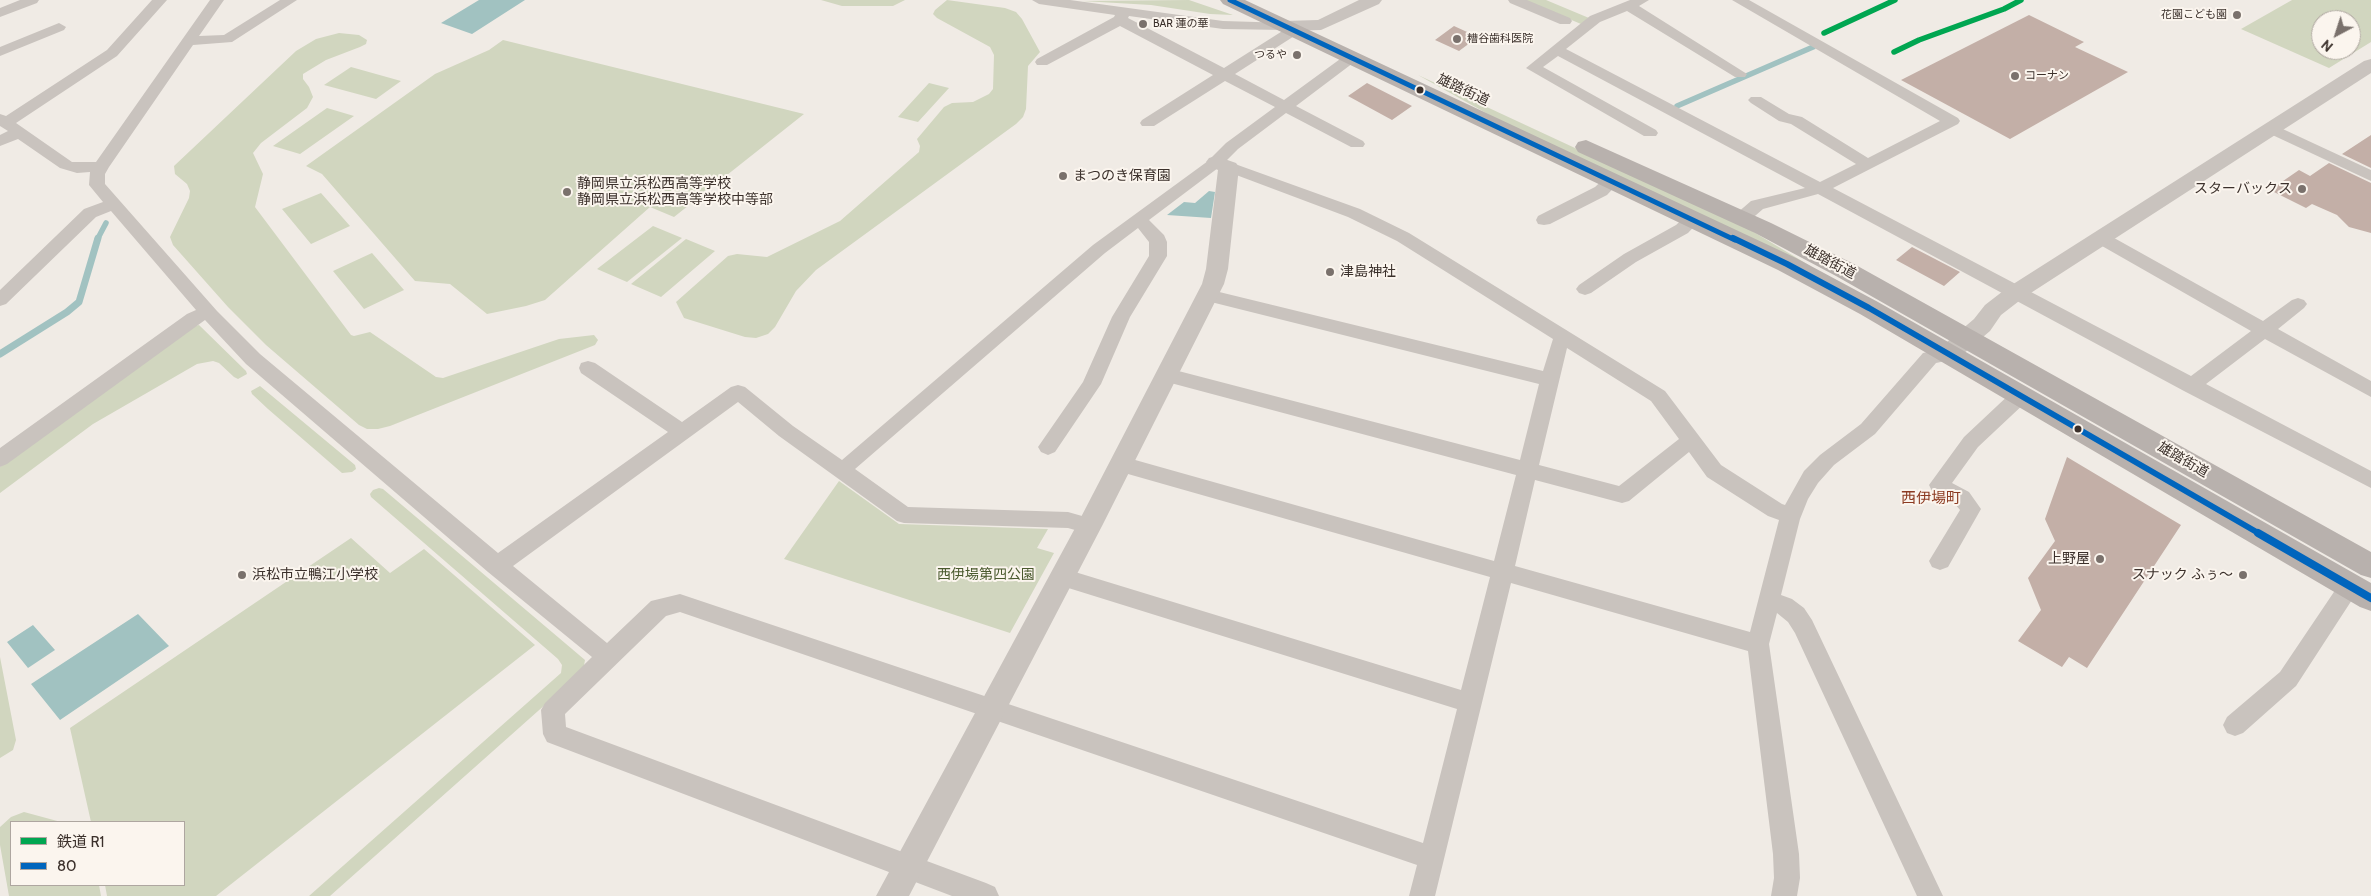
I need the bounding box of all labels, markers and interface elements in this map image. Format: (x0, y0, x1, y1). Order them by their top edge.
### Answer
place label: 花園こども園 (2161, 8, 2227, 22)
marker: 花園こども園 (2231, 9, 2243, 21)
north arrow (2311, 10, 2361, 60)
place label: BAR 蓮の華 (1153, 17, 1208, 31)
marker: BAR 蓮の華 (1137, 18, 1149, 30)
place label: 糟谷歯科医院 (1467, 32, 1533, 46)
marker: 糟谷歯科医院 (1451, 33, 1463, 45)
text: N (2317, 36, 2337, 56)
place label: つるや (1254, 48, 1287, 62)
marker: つるや (1291, 49, 1303, 61)
place label: コーナン (2025, 69, 2069, 83)
marker: コーナン (2009, 70, 2021, 82)
street label: 雄踏街道 (1434, 71, 1492, 109)
unlabelled marker (1415, 85, 1425, 95)
place label: まつのき保育園 (1073, 168, 1171, 184)
marker: まつのき保育園 (1057, 170, 1069, 182)
place label: 静岡県立浜松西高等学校 静岡県立浜松西高等学校中等部 (577, 176, 773, 208)
place label: スターバックス (2194, 181, 2292, 197)
marker: スターバックス (2296, 183, 2308, 195)
marker: 静岡県立浜松西高等学校 静岡県立浜松西高等学校中等部 (561, 186, 573, 198)
street label: 雄踏街道 (1801, 241, 1859, 283)
place label: 津島神社 (1340, 264, 1396, 280)
marker: 津島神社 (1324, 266, 1336, 278)
unlabelled marker (2073, 424, 2083, 434)
street label: 雄踏街道 (2155, 439, 2211, 481)
district label: 西伊場町 (1901, 490, 1961, 508)
place label: 上野屋 (2048, 551, 2090, 567)
marker: 上野屋 (2094, 553, 2106, 565)
place label: 浜松市立鴨江小学校 (252, 567, 378, 583)
park label: 西伊場第四公園 (937, 567, 1035, 583)
place label: スナック ふぅ～ (2132, 567, 2233, 583)
marker: 浜松市立鴨江小学校 (236, 569, 248, 581)
marker: スナック ふぅ～ (2237, 569, 2249, 581)
legend (10, 821, 185, 886)
text: 鉄道 R1 (57, 833, 104, 851)
text: 80 (57, 857, 77, 875)

